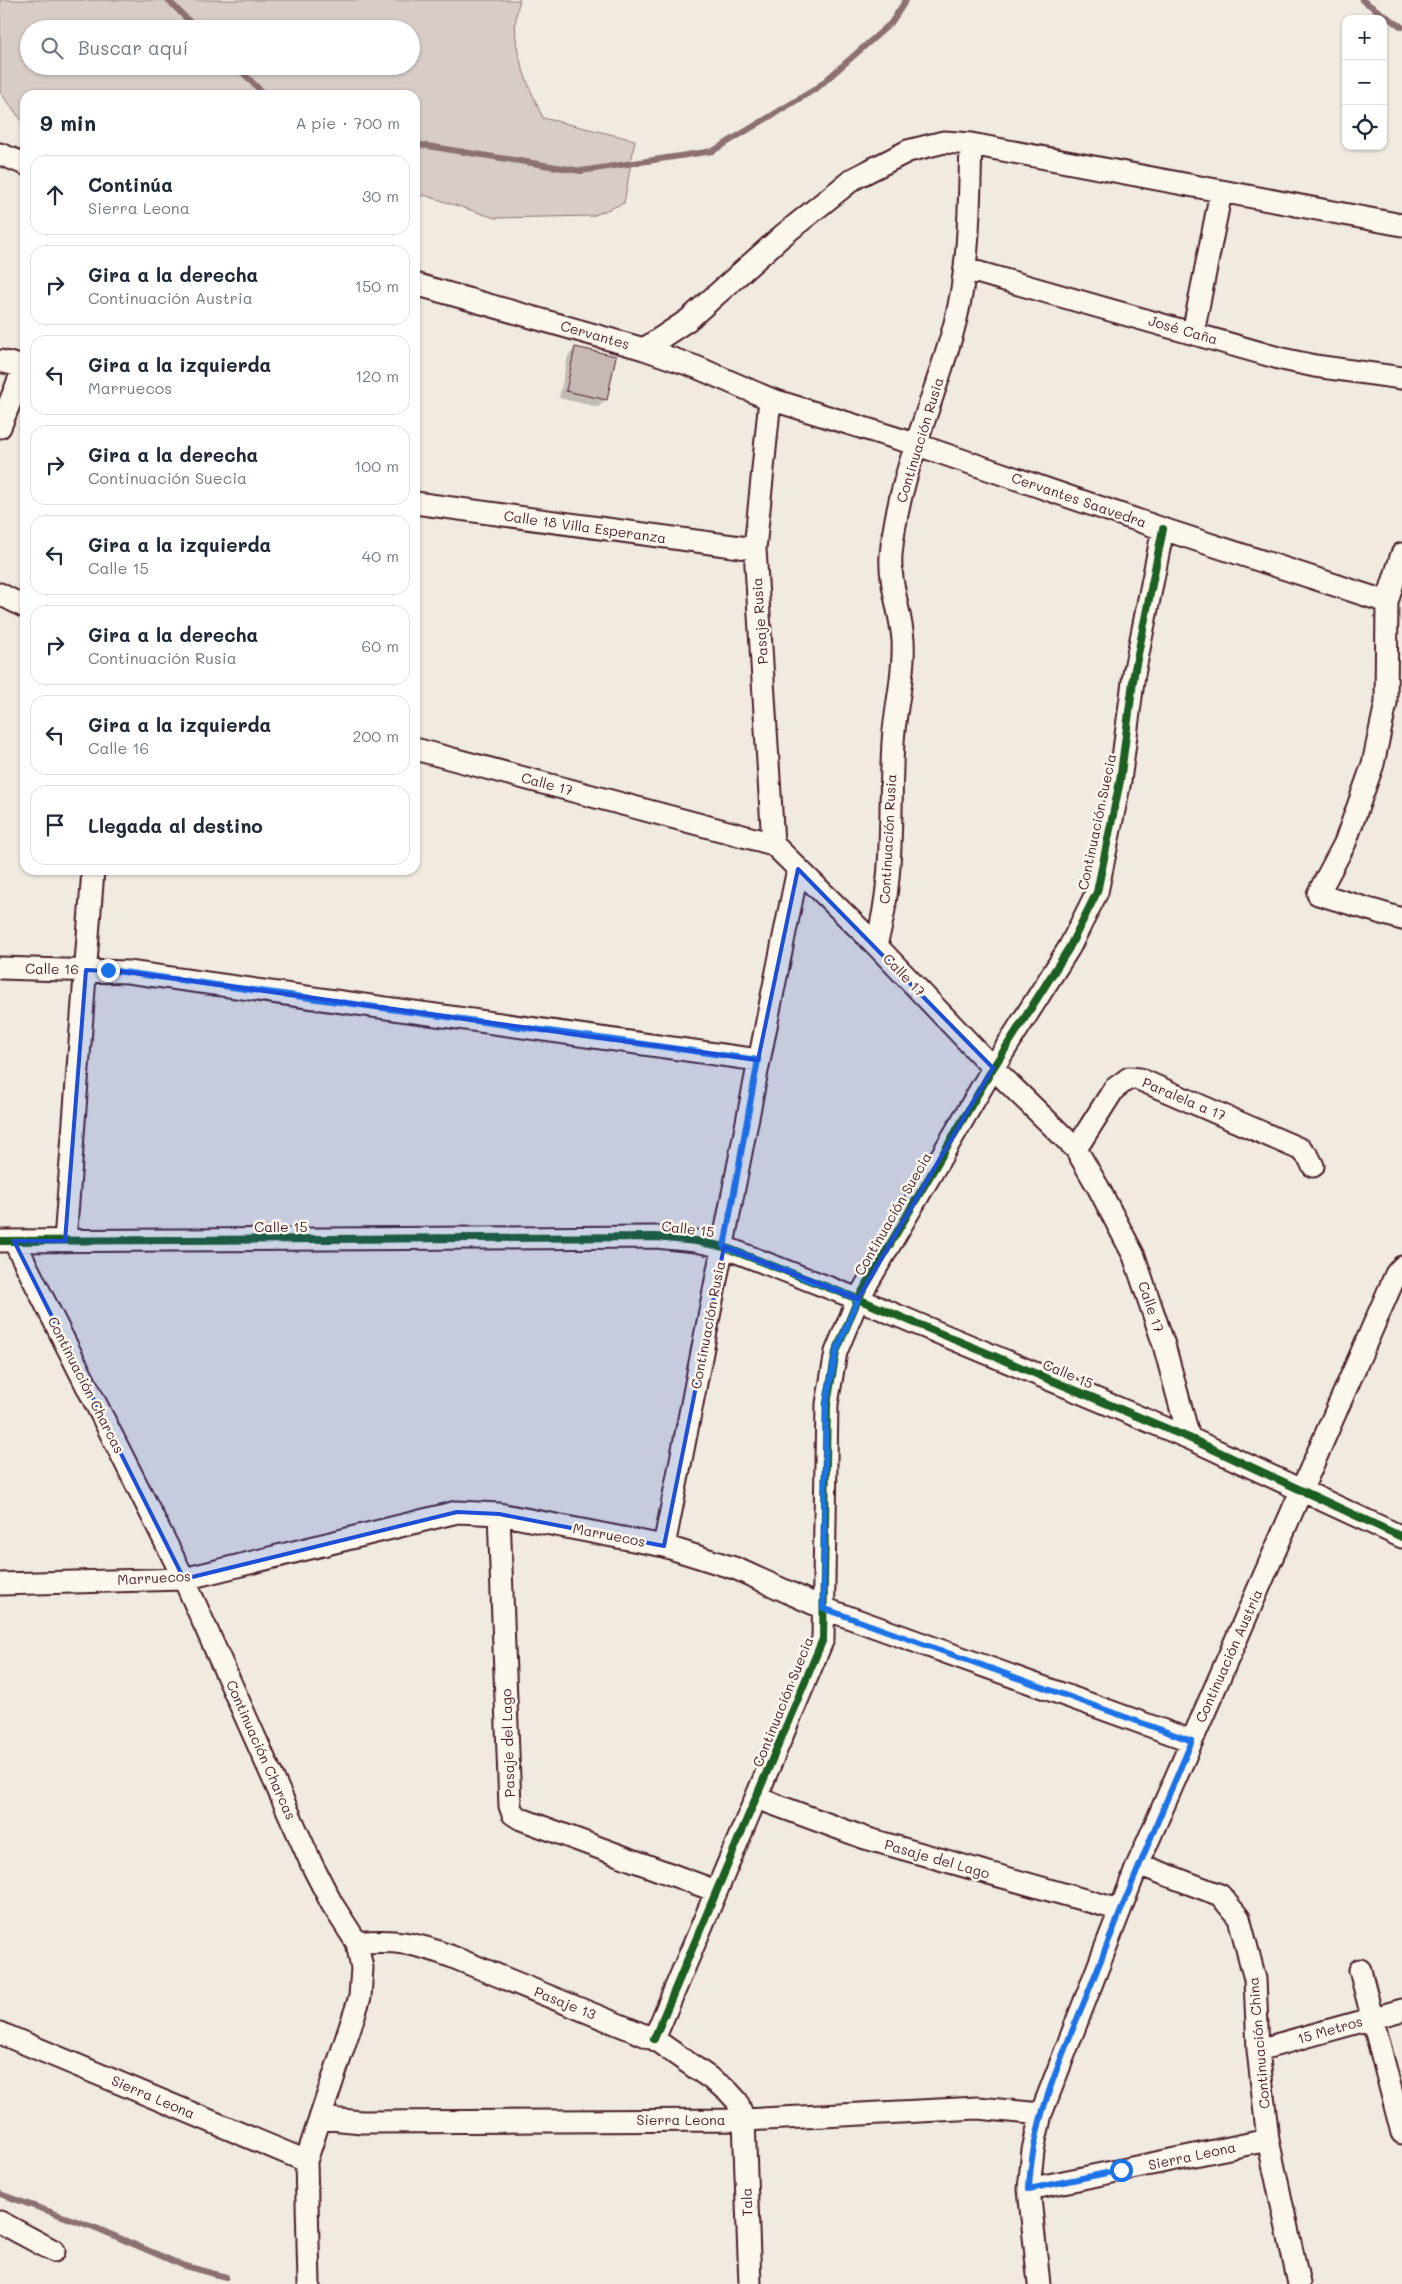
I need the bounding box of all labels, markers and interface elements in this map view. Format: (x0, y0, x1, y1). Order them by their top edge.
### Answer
map controls (1342, 15, 1387, 150)
button: + (1342, 15, 1387, 60)
search box (20, 20, 420, 75)
icon: search (38, 34, 66, 62)
text: Buscar aquí (78, 35, 188, 60)
button: − (1342, 60, 1387, 105)
button: locate (1342, 105, 1387, 150)
text: 9 min (40, 109, 96, 136)
text: A pie · 700 m (295, 112, 400, 133)
text: Continúa (88, 172, 173, 197)
icon: ahead (41, 181, 69, 209)
text: 30 m (362, 185, 399, 206)
text: Sierra Leona (88, 197, 190, 218)
text: Gira a la derecha (88, 262, 258, 287)
icon: right (41, 271, 69, 299)
text: 150 m (355, 275, 399, 296)
text: Continuación Austria (88, 287, 253, 308)
street label: José Caña (1146, 311, 1220, 348)
street label: Cervantes (558, 316, 632, 353)
text: Gira a la izquierda (88, 352, 271, 377)
icon: left (41, 361, 69, 389)
text: 120 m (355, 365, 399, 386)
street label: Continuación Rusia (891, 375, 948, 505)
text: Marruecos (88, 377, 172, 398)
text: Gira a la derecha (88, 442, 258, 467)
icon: right (41, 451, 69, 479)
text: 100 m (354, 455, 399, 476)
text: Continuación Suecia (88, 467, 247, 488)
street label: Cervantes Saavedra (1009, 467, 1149, 532)
street label: Calle 18 Villa Esperanza (503, 506, 667, 547)
text: Gira a la izquierda (88, 532, 271, 557)
icon: left (41, 541, 69, 569)
text: 40 m (362, 545, 399, 566)
text: Calle 15 (88, 557, 149, 578)
street label: Pasaje Rusia (747, 577, 772, 665)
text: Gira a la derecha (88, 622, 258, 647)
icon: right (41, 631, 69, 659)
text: 60 m (362, 635, 399, 656)
text: Continuación Rusia (88, 647, 237, 668)
text: Gira a la izquierda (88, 712, 271, 737)
icon: left (41, 721, 69, 749)
text: 200 m (352, 725, 399, 746)
text: Calle 16 (88, 737, 149, 758)
street label: Continuación Suecia (1073, 752, 1120, 892)
street label: Calle 17 (519, 767, 575, 800)
street label: Continuación Rusia (875, 773, 900, 904)
icon: arrive (41, 811, 69, 839)
text: Llegada al destino (88, 813, 263, 838)
street label: Calle 17 (879, 949, 930, 1000)
street label: Calle 16 (25, 959, 79, 978)
route end (97, 959, 120, 982)
street label: Paralela a 17 (1139, 1072, 1229, 1125)
street label: Continuación Suecia (850, 1149, 936, 1279)
street label: Calle 15 (660, 1216, 716, 1241)
street label: Calle 15 (254, 1217, 308, 1236)
street label: Continuación Rusia (686, 1259, 729, 1391)
street label: Calle 17 (1134, 1279, 1169, 1335)
street label: Continuación Charcas (44, 1313, 129, 1456)
street label: Calle 15 (1040, 1354, 1096, 1393)
street label: Marruecos (571, 1518, 647, 1551)
street label: Marruecos (117, 1566, 191, 1589)
street label: Continuación Austria (1191, 1586, 1267, 1725)
street label: Continuación Suecia (748, 1634, 817, 1770)
street label: Continuación Charcas (222, 1677, 301, 1823)
street label: Pasaje del Lago (496, 1688, 519, 1798)
street label: Pasaje del Lago (882, 1834, 992, 1883)
street label: Continuación China (1243, 1976, 1274, 2110)
street label: Pasaje 13 (531, 1982, 599, 2024)
street label: 15 Metros (1295, 2011, 1365, 2048)
street label: Sierra Leona (109, 2070, 198, 2123)
street label: Sierra Leona (637, 2110, 725, 2129)
street label: Sierra Leona (1146, 2137, 1237, 2174)
route start (1110, 2159, 1133, 2182)
street label: Tala (737, 2187, 756, 2217)

